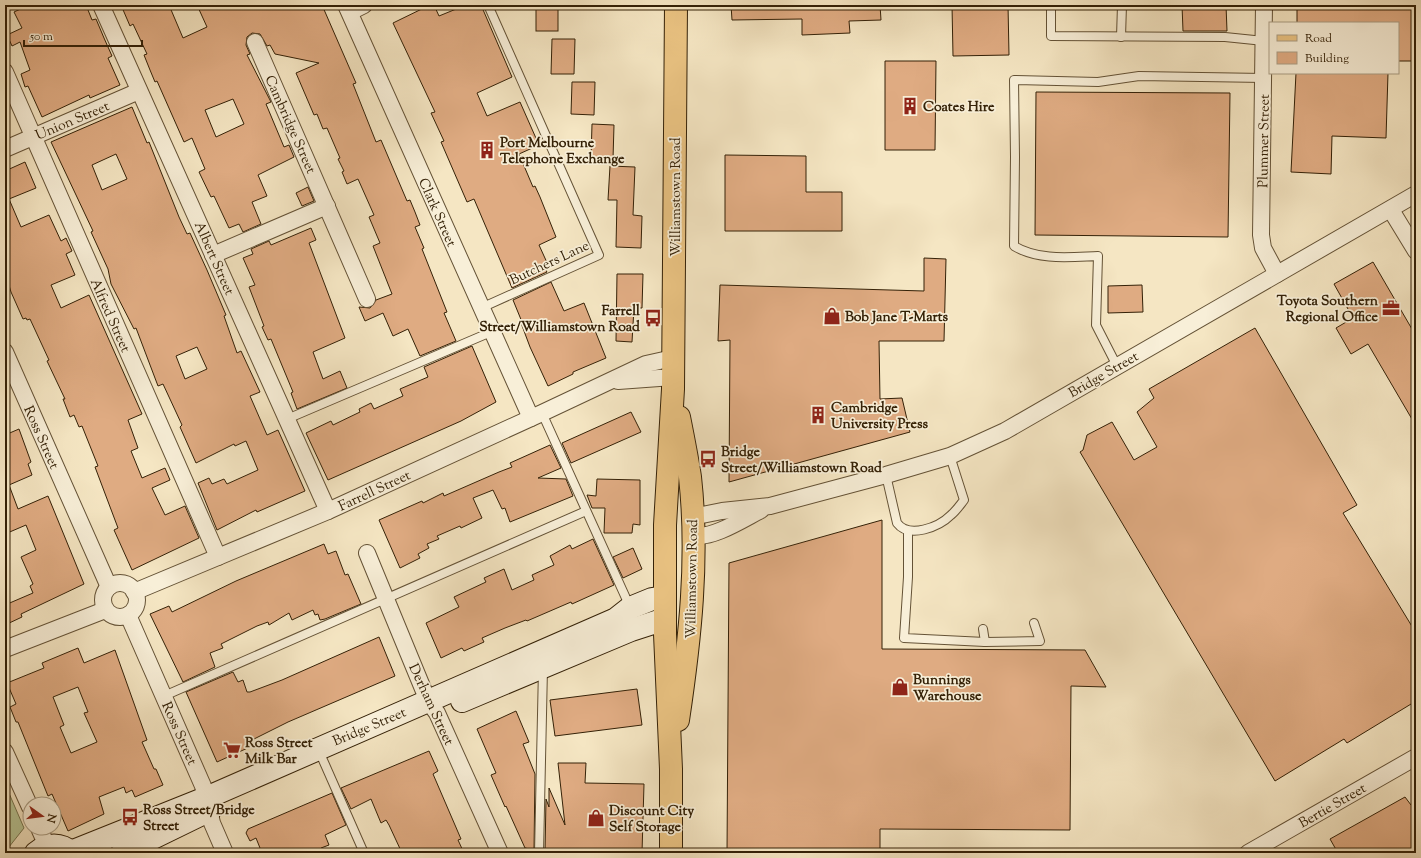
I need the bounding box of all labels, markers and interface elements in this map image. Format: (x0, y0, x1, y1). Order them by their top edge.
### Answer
scale bar (24, 22, 142, 48)
legend (1269, 22, 1399, 74)
text: 50 m (29, 28, 53, 46)
text: Road (1305, 30, 1332, 48)
text: Building (1305, 50, 1349, 68)
street label: Cambridge Street (258, 72, 320, 177)
street label: Plummer Street (1254, 94, 1276, 188)
building icon: Coates Hire (900, 96, 920, 116)
street label: Union Street (33, 97, 113, 146)
place label: Coates Hire (923, 98, 995, 118)
place label: Port Melbourne Telephone Exchange (500, 134, 625, 170)
street label: Williamstown Road (667, 137, 687, 257)
building icon: Port Melbourne Telephone Exchange (477, 140, 497, 160)
street label: Clark Street (412, 175, 460, 251)
street label: Albert Street (188, 219, 238, 299)
street label: Butchers Lane (507, 237, 593, 291)
street label: Alfred Street (84, 276, 134, 356)
place label: Toyota Southern Regional Office (1277, 292, 1379, 328)
office icon: Toyota Southern Regional Office (1381, 298, 1401, 318)
place label: Farrell Street/Williamstown Road (479, 302, 640, 338)
shop icon: Bob Jane T-Marts (822, 306, 842, 326)
bus stop icon: Farrell Street/Williamstown Road (643, 308, 663, 328)
place label: Bob Jane T-Marts (845, 308, 948, 328)
street label: Bridge Street (1065, 347, 1143, 404)
place label: Cambridge University Press (831, 399, 928, 435)
street label: Ross Street (17, 403, 63, 473)
building icon: Cambridge University Press (808, 405, 828, 425)
place label: Bridge Street/Williamstown Road (721, 443, 882, 479)
bus stop icon: Bridge Street/Williamstown Road (698, 449, 718, 469)
street label: Farrell Street (335, 466, 414, 517)
street label: Williamstown Road (682, 519, 704, 639)
street label: Derham Street (402, 661, 458, 749)
place label: Bunnings Warehouse (913, 671, 982, 707)
shop icon: Bunnings Warehouse (890, 677, 910, 697)
street label: Ross Street (155, 699, 201, 769)
street label: Bridge Street (330, 703, 410, 752)
place label: Ross Street Milk Bar (245, 734, 313, 770)
supermarket icon: Ross Street Milk Bar (222, 740, 242, 760)
street label: Bertie Street (1296, 779, 1371, 834)
north arrow (22, 796, 62, 836)
place label: Ross Street/Bridge Street (143, 801, 255, 837)
place label: Discount City Self Storage (609, 802, 694, 838)
bus stop icon: Ross Street/Bridge Street (120, 807, 140, 827)
shop icon: Discount City Self Storage (586, 808, 606, 828)
text: N (42, 811, 60, 825)

